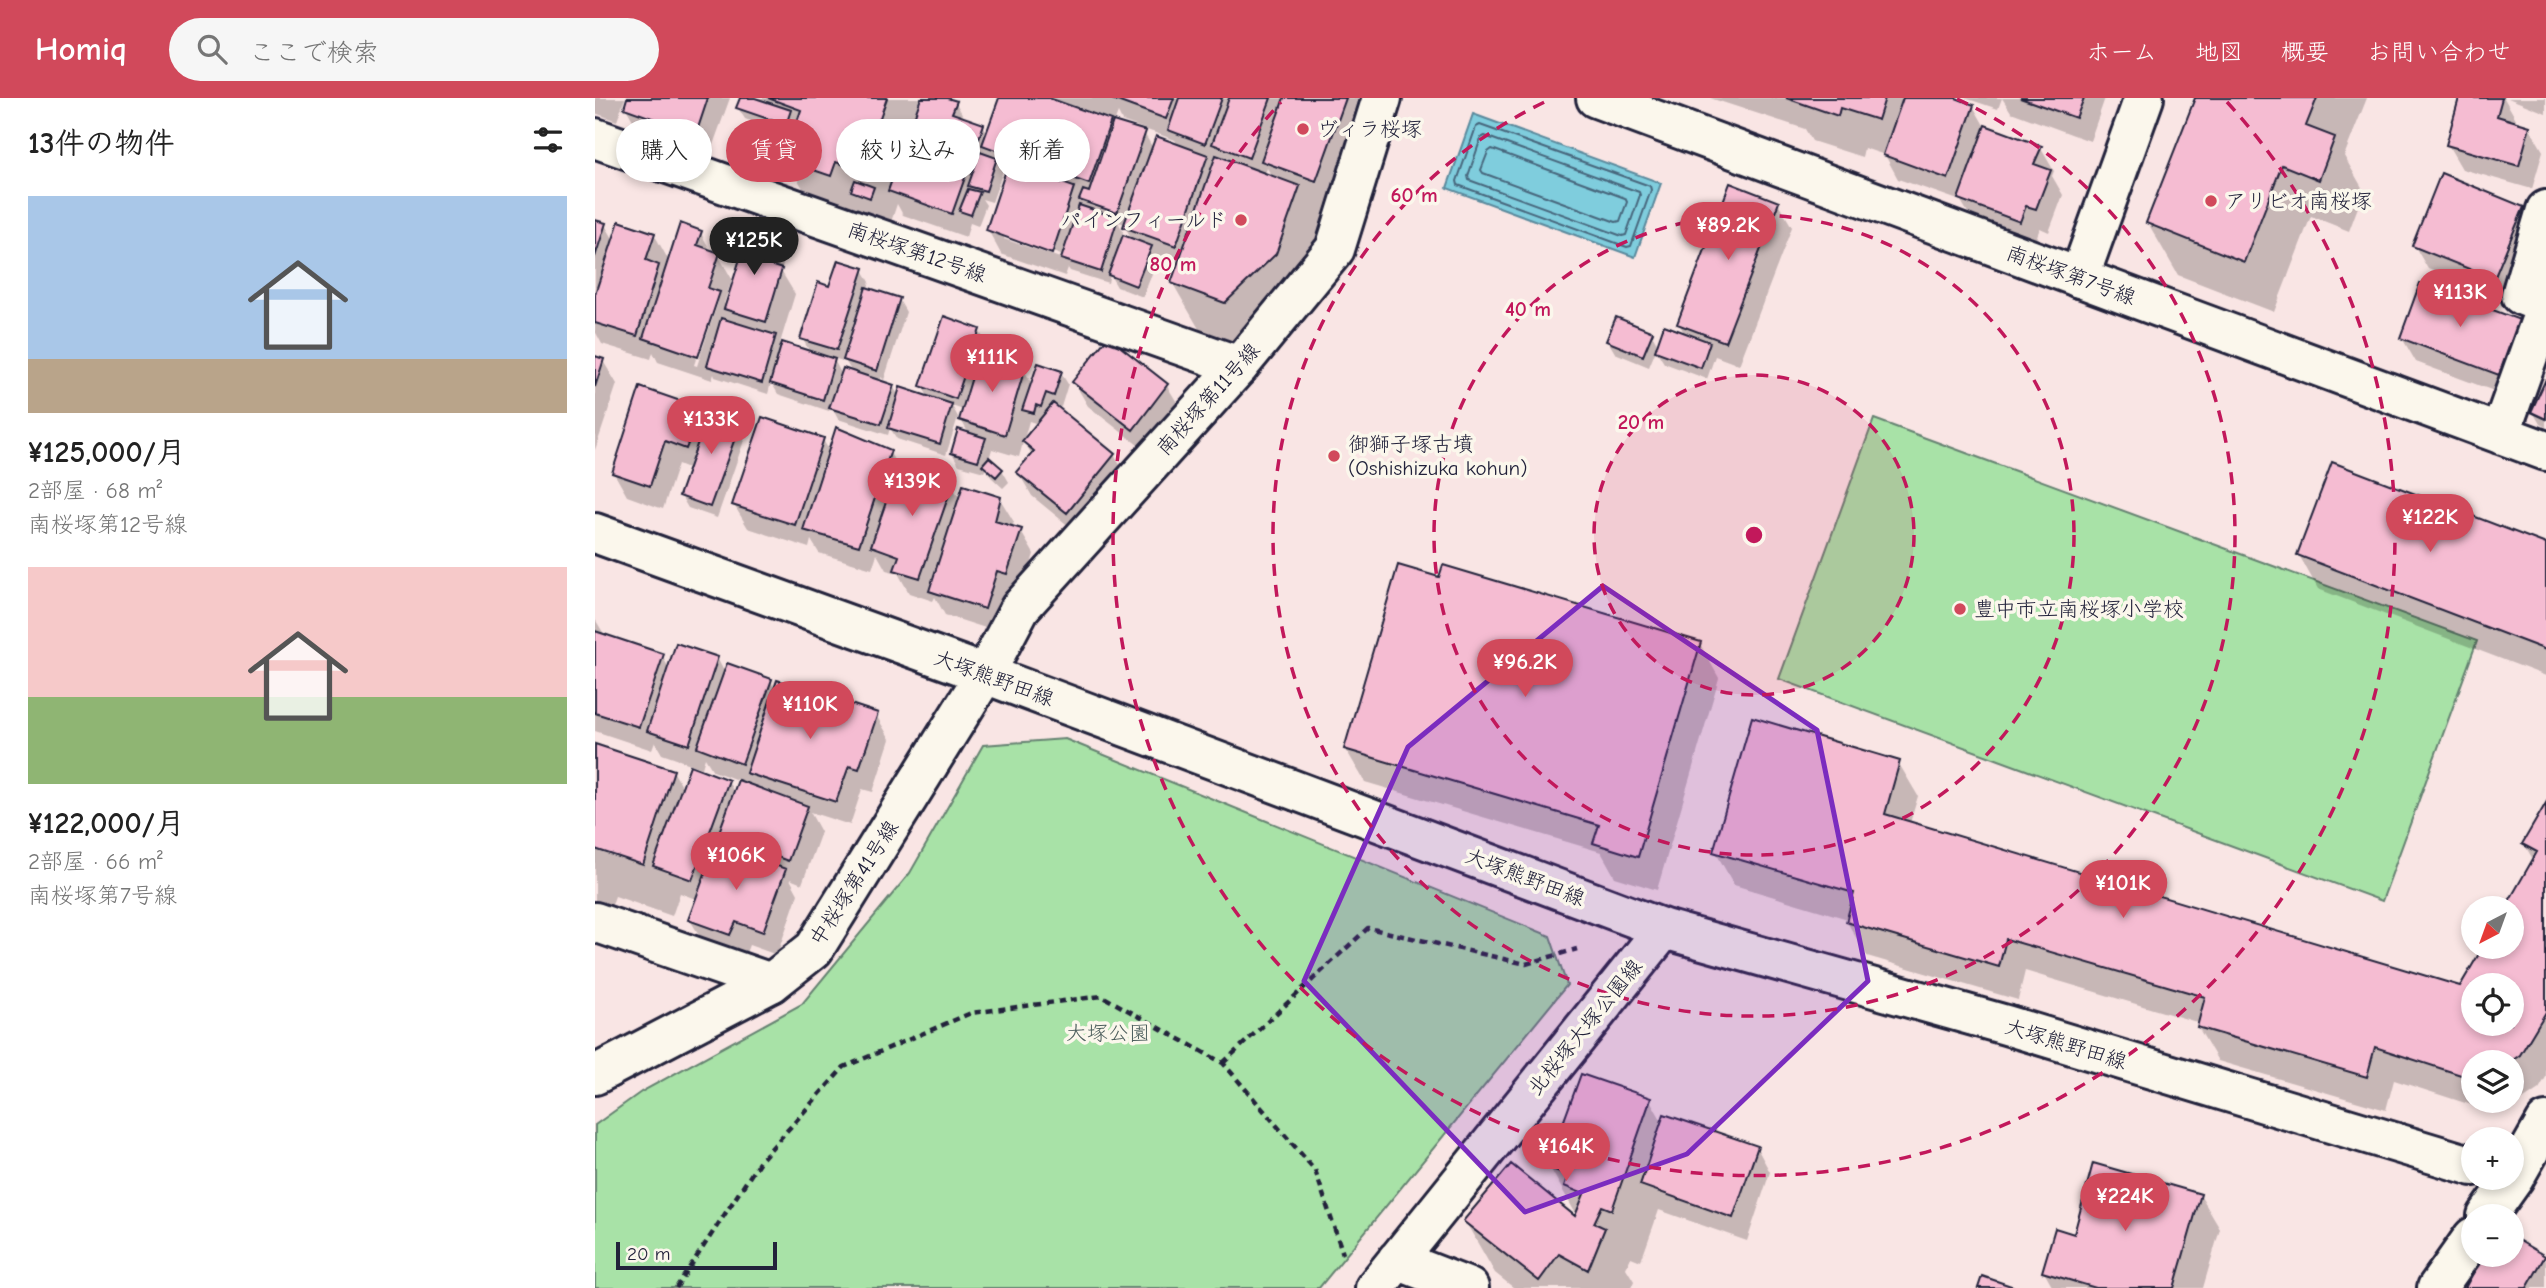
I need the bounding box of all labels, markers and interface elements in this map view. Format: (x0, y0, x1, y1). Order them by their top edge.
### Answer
search box (169, 18, 659, 81)
text: Homiq (35, 30, 127, 68)
icon: search (193, 30, 231, 68)
text: ここで検索 (249, 38, 379, 68)
text: ホーム (2086, 38, 2157, 66)
text: 地図 (2195, 38, 2243, 66)
text: 概要 (2281, 38, 2329, 66)
text: お問い合わせ (2367, 38, 2511, 66)
place label: ヴィラ桜塚 (1317, 117, 1422, 141)
chip: 購入 (616, 119, 712, 182)
chip: 賃貸 (726, 119, 822, 182)
chip: 絞り込み (836, 119, 980, 182)
chip: 新着 (994, 119, 1090, 182)
icon: filters (529, 121, 567, 159)
marker: ヴィラ桜塚 (1295, 121, 1311, 137)
text: 13件の物件 (28, 126, 175, 161)
text: 60 m (1390, 183, 1438, 207)
place label: アリビオ南桜塚 (2225, 189, 2372, 213)
marker: アリビオ南桜塚 (2203, 193, 2219, 209)
pin: ¥89.2K (1671, 202, 1785, 262)
place label: パインフィールド (1060, 208, 1227, 232)
text: ¥89.2K (1696, 211, 1760, 238)
marker: パインフィールド (1233, 212, 1249, 228)
street label: 南桜塚第12号線 (844, 217, 990, 287)
pin: ¥125K (705, 218, 803, 277)
text: ¥125K (726, 226, 782, 253)
street label: 南桜塚第7号線 (2003, 240, 2139, 310)
icon: home (235, 242, 361, 368)
text: 80 m (1150, 252, 1196, 276)
pin: ¥113K (2411, 270, 2509, 329)
text: ¥113K (2433, 278, 2487, 305)
text: 40 m (1505, 297, 1551, 321)
pin: ¥111K (943, 334, 1041, 394)
street label: 南桜塚第11号線 (1151, 338, 1265, 460)
text: ¥111K (966, 343, 1018, 370)
pin: ¥133K (662, 396, 760, 456)
text: ¥133K (683, 405, 739, 432)
text: 20 m (1618, 410, 1664, 434)
place label: 御獅子塚古墳 (Oshishizuka kohun) (1348, 432, 1527, 480)
text: ¥125,000/月 (28, 435, 186, 470)
marker: 御獅子塚古墳 (Oshishizuka kohun) (1326, 448, 1342, 464)
pin: ¥139K (863, 458, 961, 518)
text: ¥139K (884, 467, 940, 494)
text: 2部屋 · 68 m² (28, 477, 162, 504)
pin: ¥122K (2381, 494, 2479, 554)
text: ¥122K (2402, 503, 2458, 530)
text: 南桜塚第12号線 (28, 511, 187, 538)
centre of rings (1742, 523, 1766, 547)
place label: 豊中市立南桜塚小学校 (1974, 597, 2184, 621)
marker: 豊中市立南桜塚小学校 (1952, 601, 1968, 617)
icon: home (235, 613, 361, 739)
pin: ¥96.2K (1468, 640, 1582, 699)
street label: 大塚熊野田線 (931, 645, 1057, 711)
text: ¥96.2K (1493, 648, 1557, 675)
pin: ¥110K (761, 682, 859, 741)
text: ¥110K (782, 690, 838, 717)
text: ¥122,000/月 (28, 806, 185, 841)
street label: 中桜塚第41号線 (805, 816, 903, 950)
pin: ¥106K (687, 832, 785, 892)
text: ¥106K (707, 841, 765, 868)
street label: 大塚熊野田線 (1462, 843, 1588, 911)
text: 2部屋 · 66 m² (28, 848, 163, 875)
pin: ¥101K (2074, 860, 2172, 920)
text: ¥101K (2095, 869, 2151, 896)
text: 南桜塚第7号線 (28, 882, 177, 909)
north arrow (2461, 896, 2523, 959)
map controls (2461, 896, 2524, 1267)
street label: 北桜塚大塚公園線 (1523, 954, 1647, 1100)
button: locate (2461, 973, 2524, 1036)
street label: 大塚熊野田線 (2002, 1014, 2130, 1074)
park label: 大塚公園 (1066, 1021, 1150, 1045)
button: layers (2461, 1050, 2524, 1113)
pin: ¥164K (1517, 1124, 1615, 1183)
button: + (2461, 1127, 2524, 1190)
text: ¥164K (1538, 1132, 1594, 1159)
pin: ¥224K (2076, 1174, 2174, 1233)
text: ¥224K (2096, 1182, 2154, 1209)
button: − (2461, 1204, 2524, 1267)
scale bar (616, 1239, 777, 1271)
text: 20 m (627, 1243, 671, 1265)

